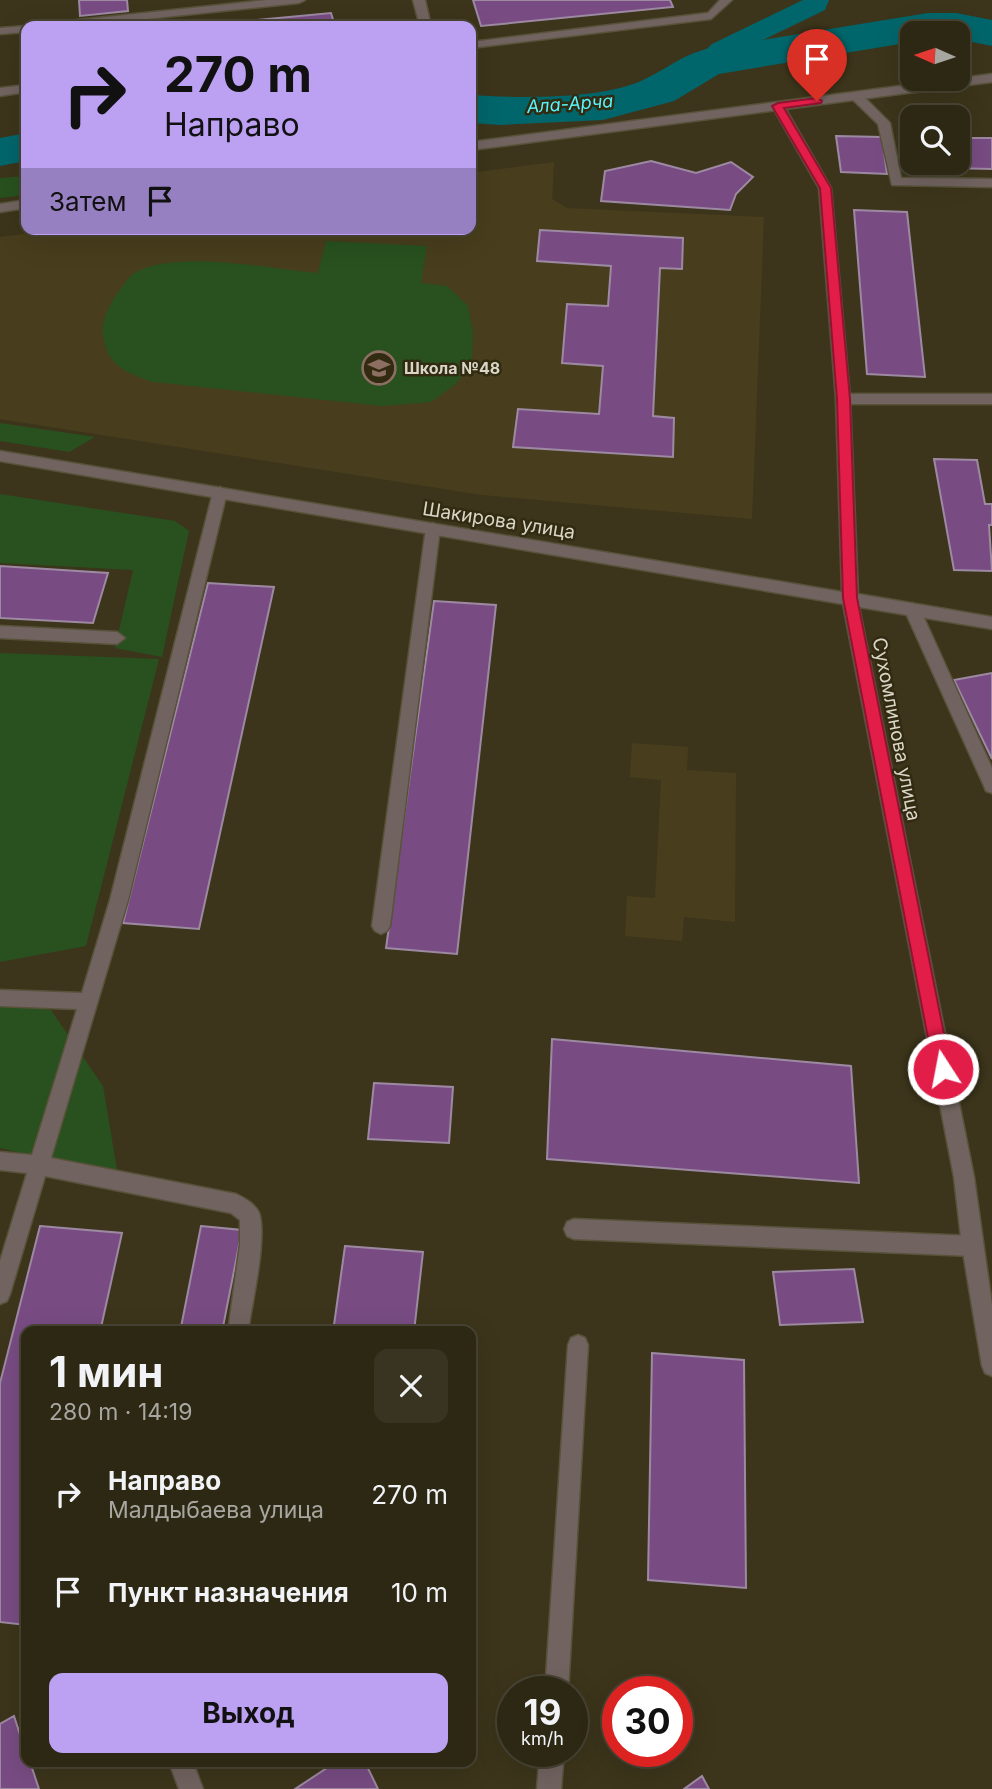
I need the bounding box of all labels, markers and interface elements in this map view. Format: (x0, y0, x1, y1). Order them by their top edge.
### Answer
north arrow (900, 21, 970, 91)
map controls (900, 21, 970, 175)
pin (787, 29, 847, 101)
icon: arrive (798, 40, 836, 78)
text: 270 m (164, 45, 312, 104)
icon: right (49, 49, 140, 140)
water label: Ала-Арча (525, 90, 614, 117)
text: Направо (164, 105, 300, 144)
button: search (900, 105, 970, 175)
icon: arrive (141, 182, 179, 220)
text: Затем (49, 186, 127, 217)
school or university icon: Школа №48 (360, 349, 398, 387)
place label: Школа №48 (404, 358, 500, 378)
street label: Шакирова улица (421, 497, 577, 544)
street label: Сухомлинова улица (867, 636, 926, 823)
position arrow (906, 1032, 980, 1106)
text: 1 мин (49, 1346, 163, 1397)
button: close (374, 1349, 448, 1423)
text: 280 m · 14:19 (49, 1398, 192, 1426)
text: Направо (108, 1465, 221, 1496)
icon: right (49, 1475, 87, 1513)
text: 270 m (371, 1479, 448, 1510)
text: Малдыбаева улица (108, 1496, 324, 1524)
icon: arrive (49, 1573, 87, 1611)
text: Пункт назначения (108, 1577, 349, 1608)
text: 10 m (391, 1577, 448, 1608)
button: Выход (49, 1673, 448, 1753)
speed limit sign: 30 (602, 1676, 693, 1767)
text: 19 (524, 1691, 561, 1733)
text: km/h (521, 1728, 564, 1749)

